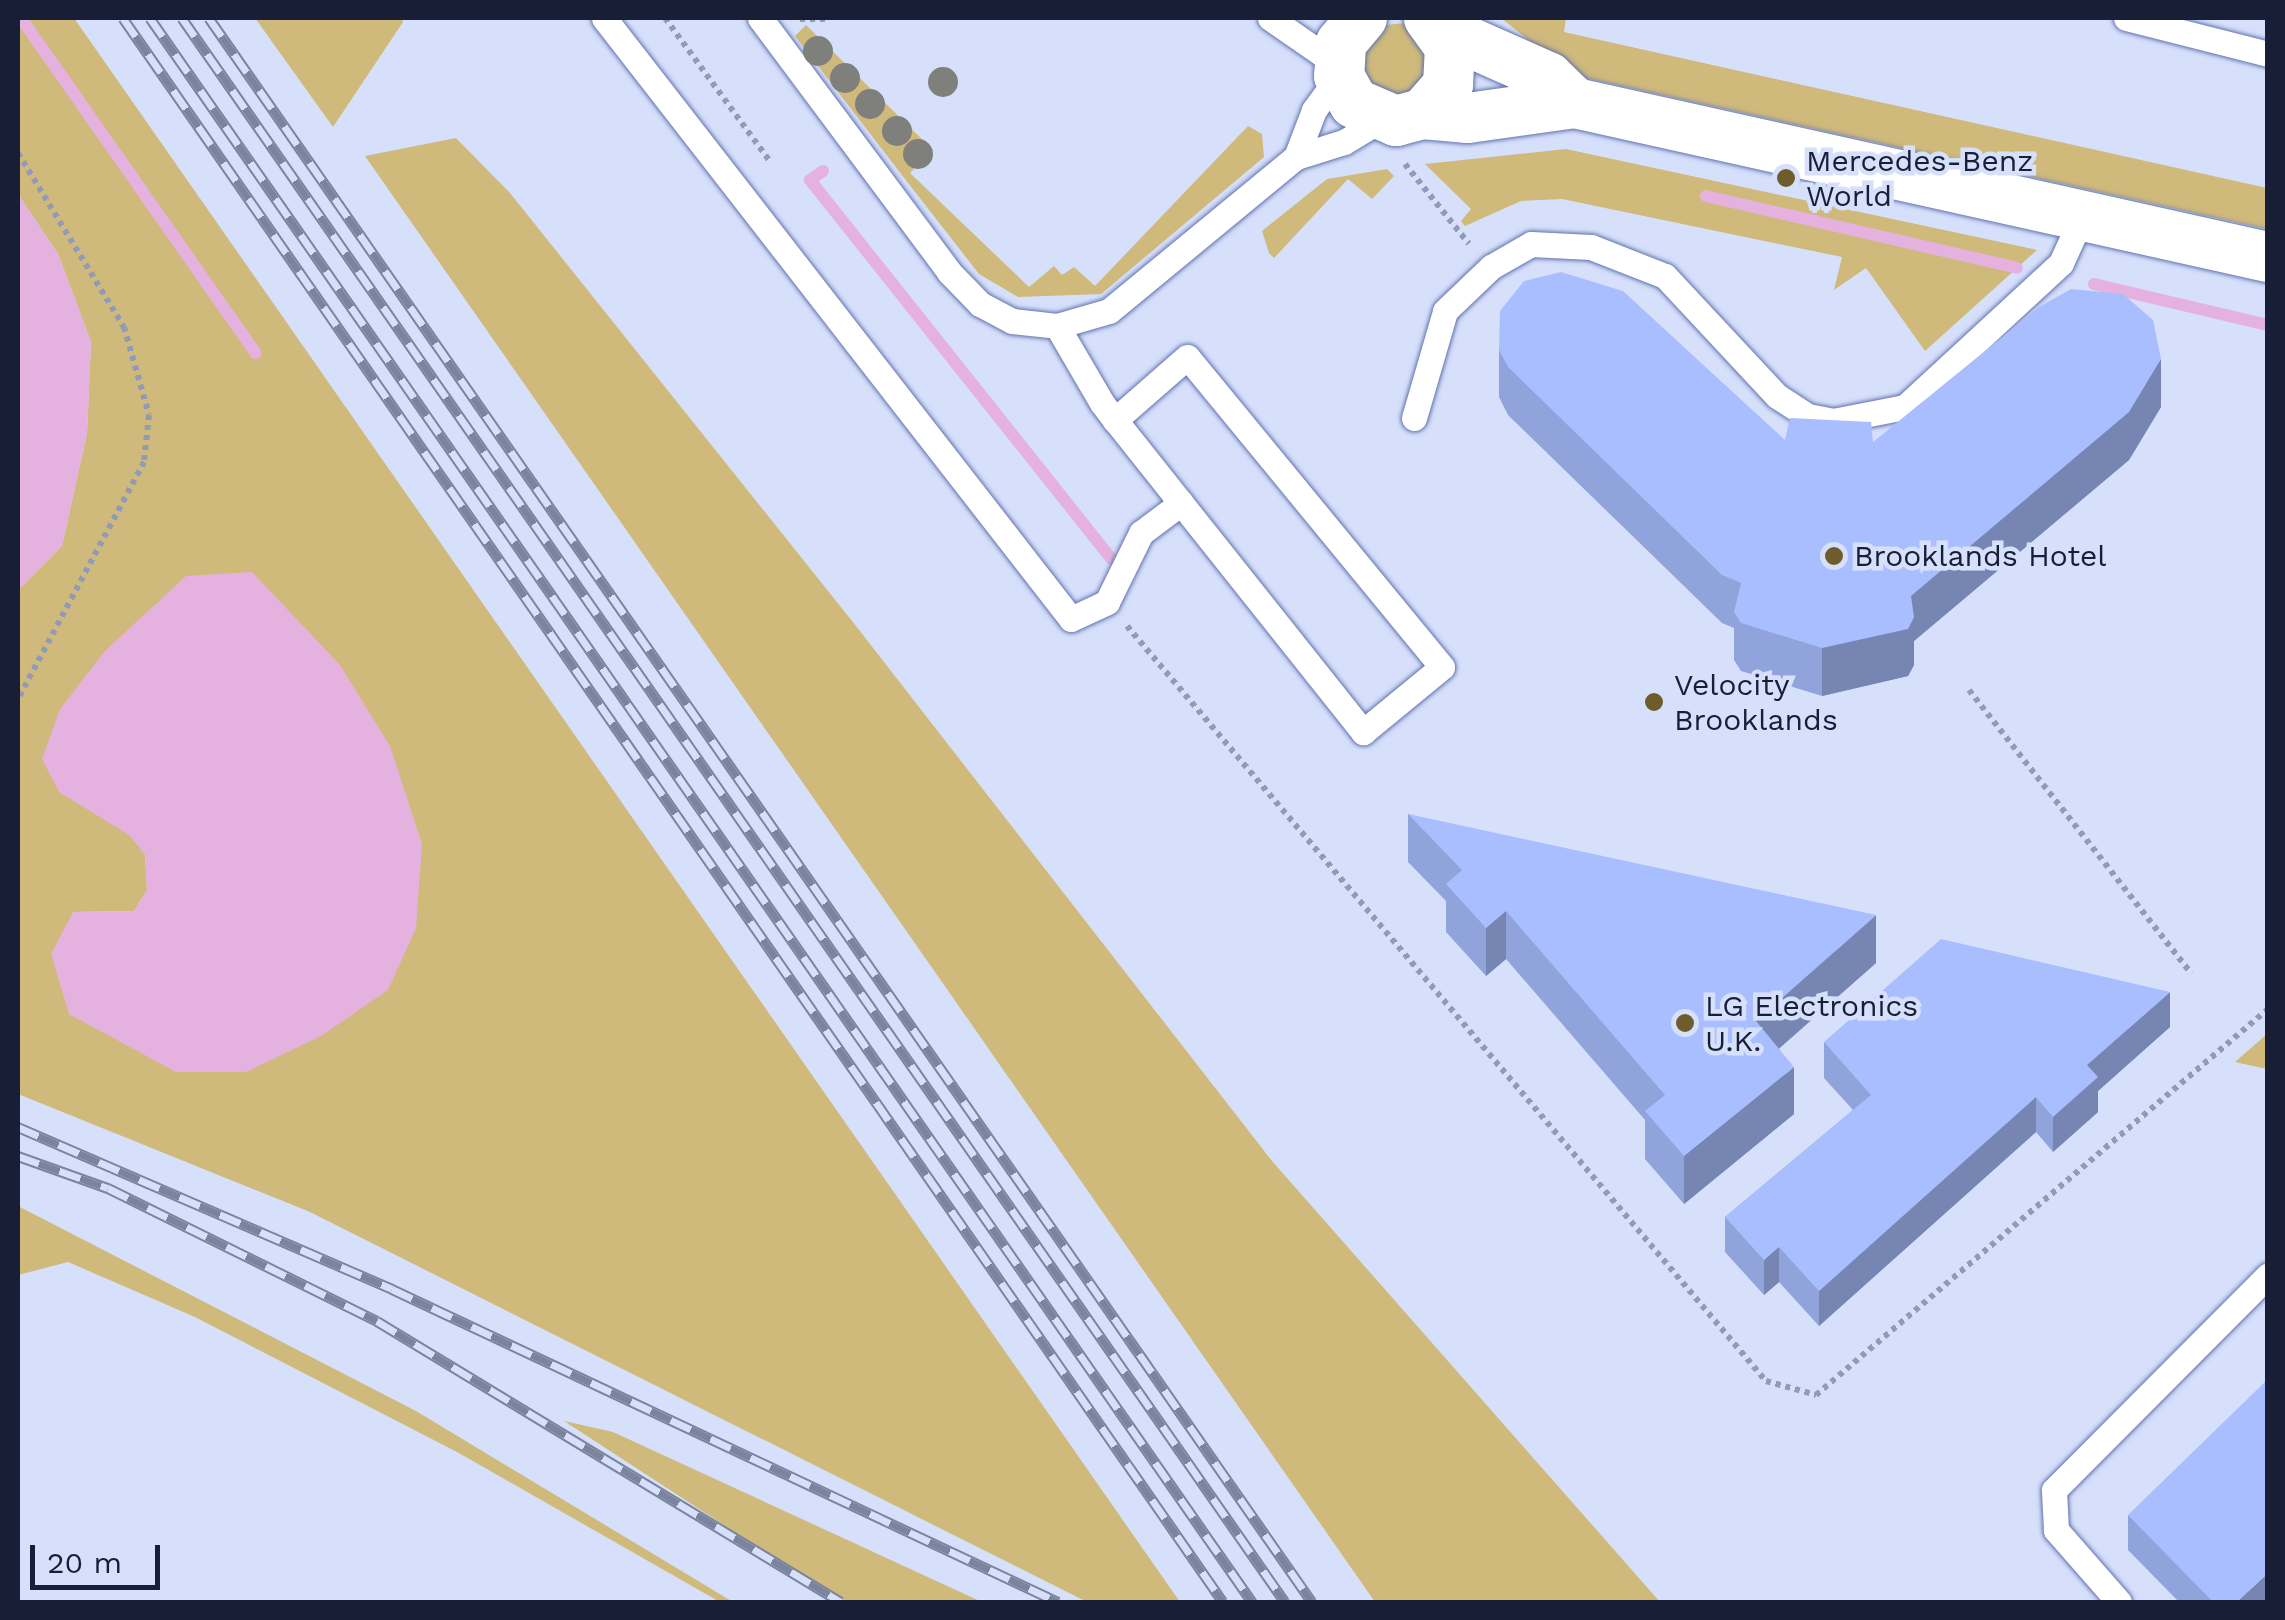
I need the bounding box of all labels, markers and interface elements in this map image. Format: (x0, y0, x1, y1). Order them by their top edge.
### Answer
place label: Mercedes-Benz World (1806, 143, 2033, 214)
marker: Mercedes-Benz World (1775, 167, 1797, 189)
place label: Brooklands Hotel (1854, 538, 2107, 574)
marker: Brooklands Hotel (1823, 545, 1845, 567)
place label: Velocity Brooklands (1674, 667, 1838, 738)
marker: Velocity Brooklands (1643, 691, 1665, 713)
place label: LG Electronics U.K. (1705, 988, 1918, 1058)
marker: LG Electronics U.K. (1674, 1012, 1696, 1034)
scale bar (35, 1525, 165, 1587)
text: 20 m (47, 1545, 122, 1580)

